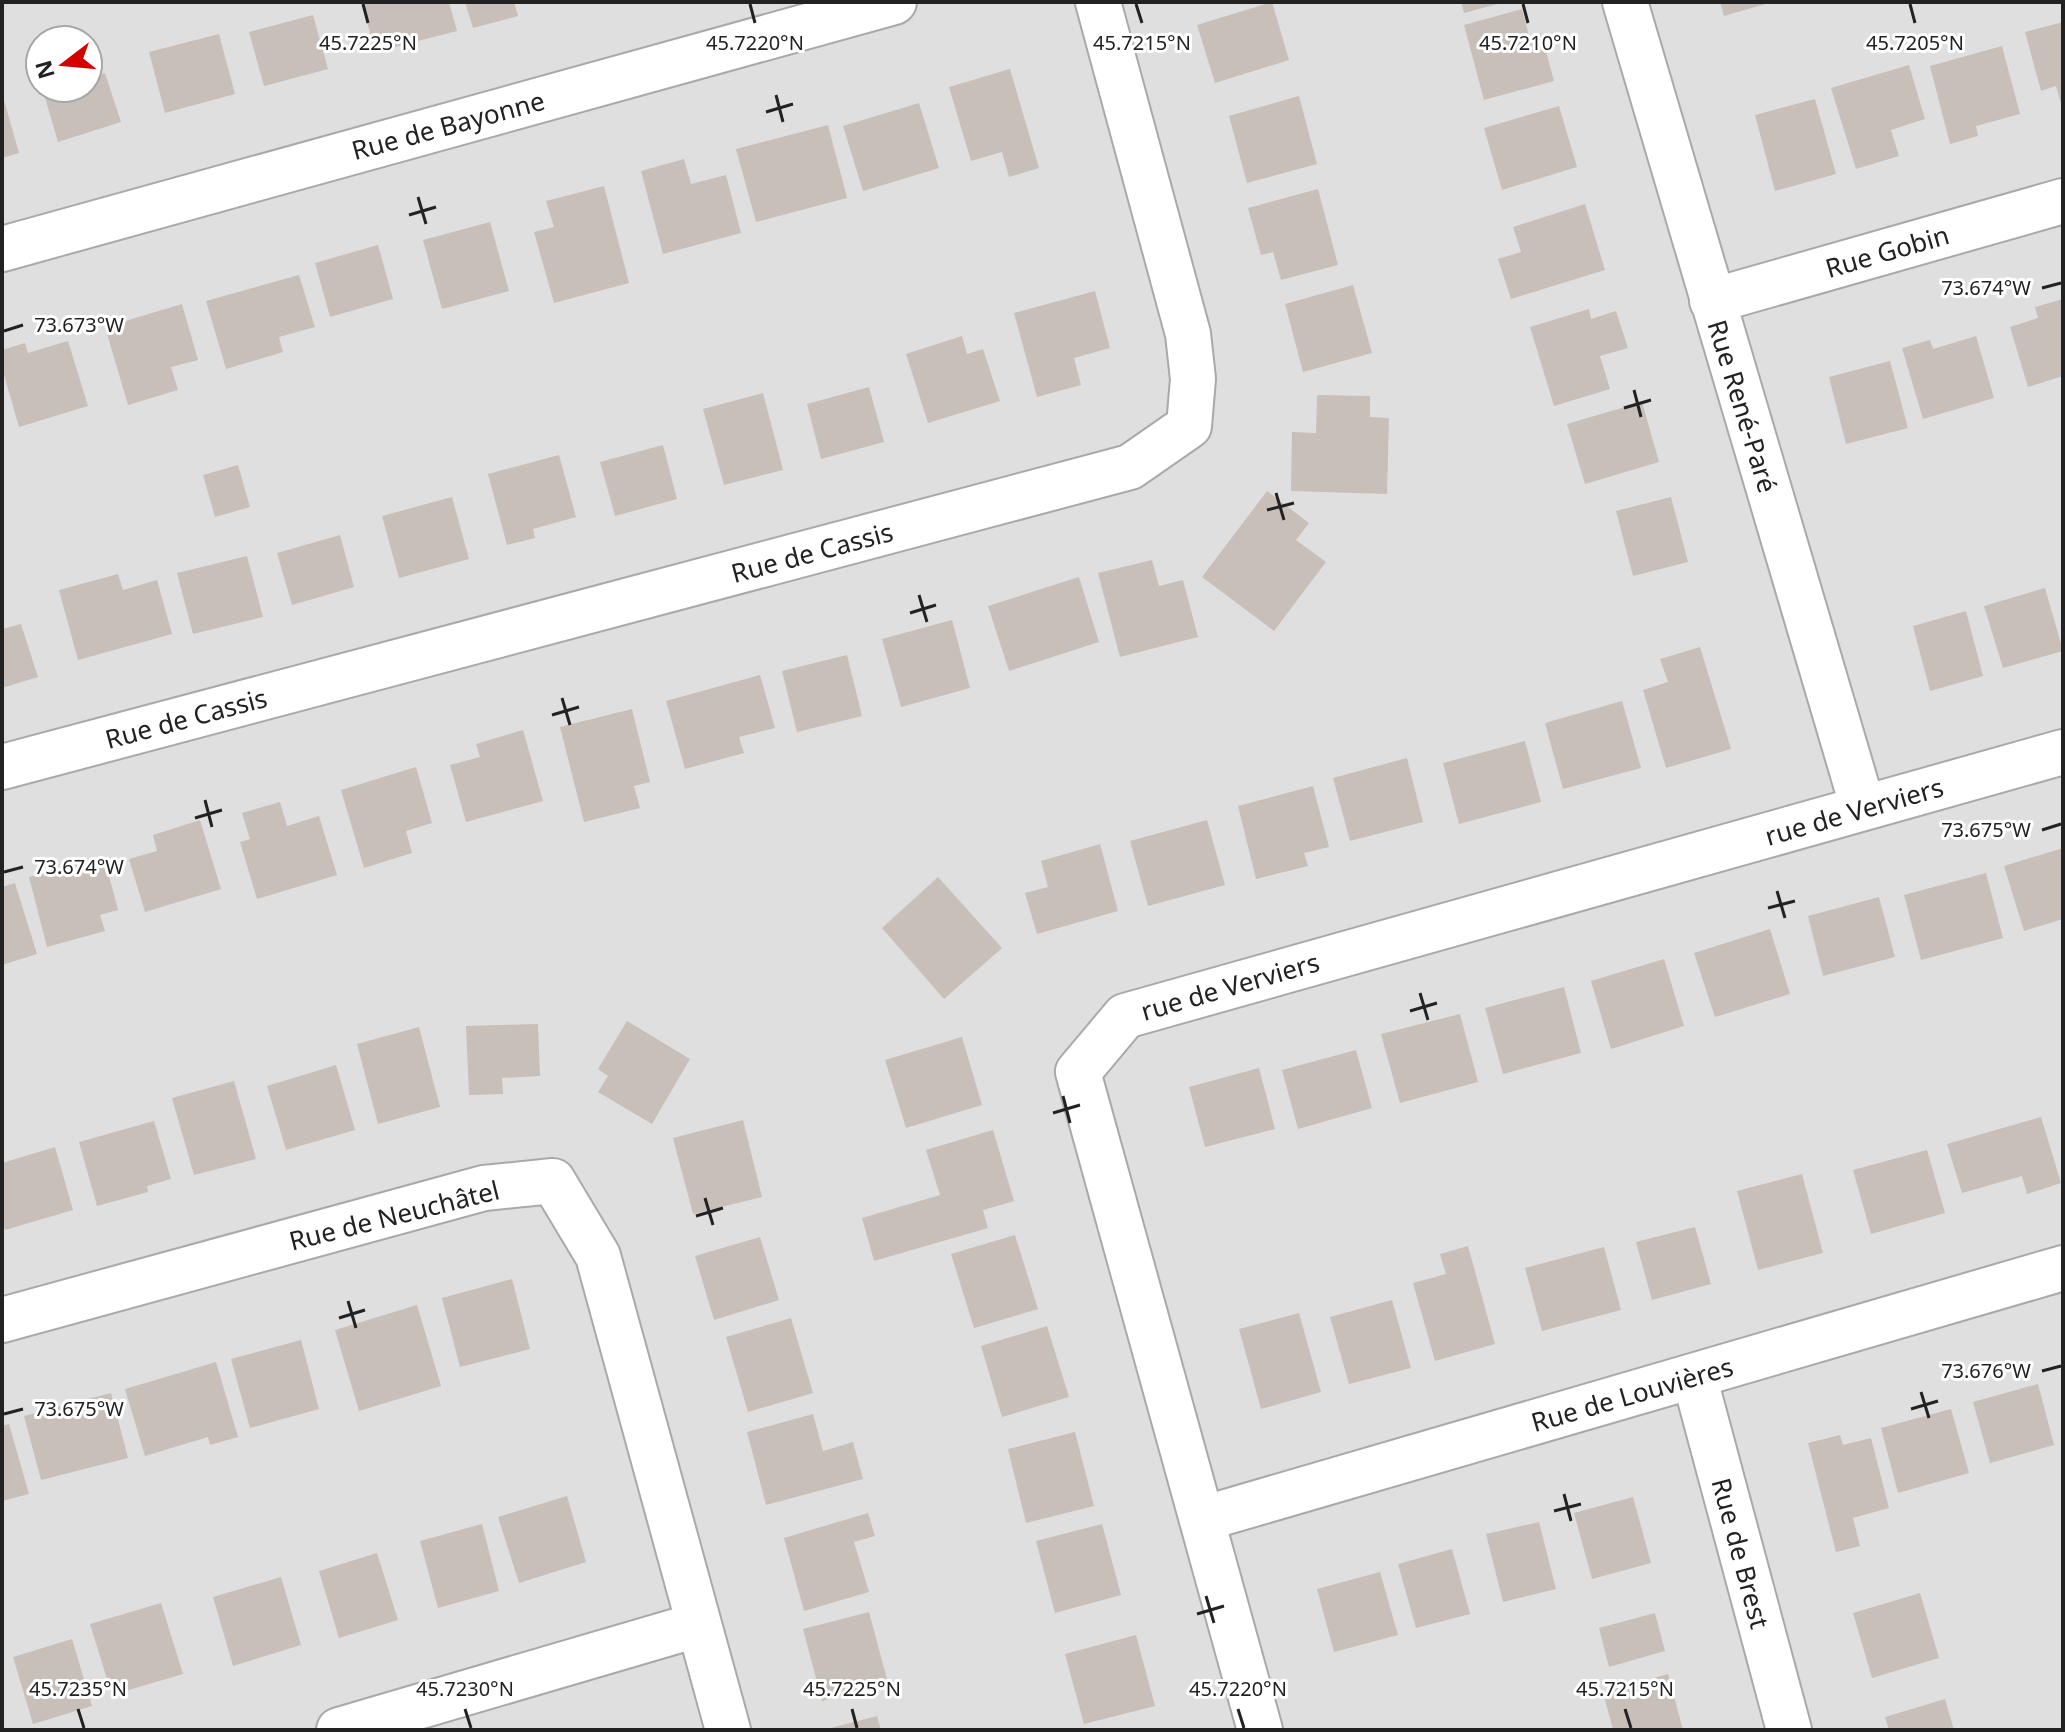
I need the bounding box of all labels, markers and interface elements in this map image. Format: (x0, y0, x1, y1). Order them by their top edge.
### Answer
north arrow (24, 24, 104, 104)
text: 45.7225°N (319, 29, 417, 56)
text: 45.7220°N (706, 29, 804, 56)
text: 45.7215°N (1093, 29, 1191, 56)
text: 45.7210°N (1479, 29, 1577, 56)
text: 45.7205°N (1866, 29, 1964, 56)
text: N (27, 57, 61, 83)
street label: Rue de Bayonne (348, 82, 548, 168)
street label: Rue Gobin (1821, 216, 1953, 286)
text: 73.674°W (1941, 274, 2031, 301)
text: 73.673°W (34, 311, 124, 338)
street label: Rue René-Paré (1700, 315, 1786, 497)
street label: Rue de Cassis (727, 513, 897, 591)
street label: Rue de Cassis (101, 679, 271, 757)
street label: rue de Verviers (1761, 768, 1947, 854)
text: 73.675°W (1941, 816, 2031, 843)
text: 73.674°W (34, 853, 124, 880)
street label: rue de Verviers (1137, 943, 1323, 1029)
street label: Rue de Neuchâtel (285, 1171, 503, 1259)
street label: Rue de Louvières (1527, 1348, 1737, 1440)
text: 73.676°W (1941, 1357, 2031, 1384)
text: 73.675°W (34, 1395, 124, 1422)
street label: Rue de Brest (1704, 1474, 1778, 1632)
text: 45.7235°N (29, 1675, 127, 1702)
text: 45.7230°N (416, 1675, 514, 1702)
text: 45.7225°N (803, 1675, 901, 1702)
text: 45.7220°N (1189, 1675, 1287, 1702)
text: 45.7215°N (1576, 1675, 1674, 1702)

